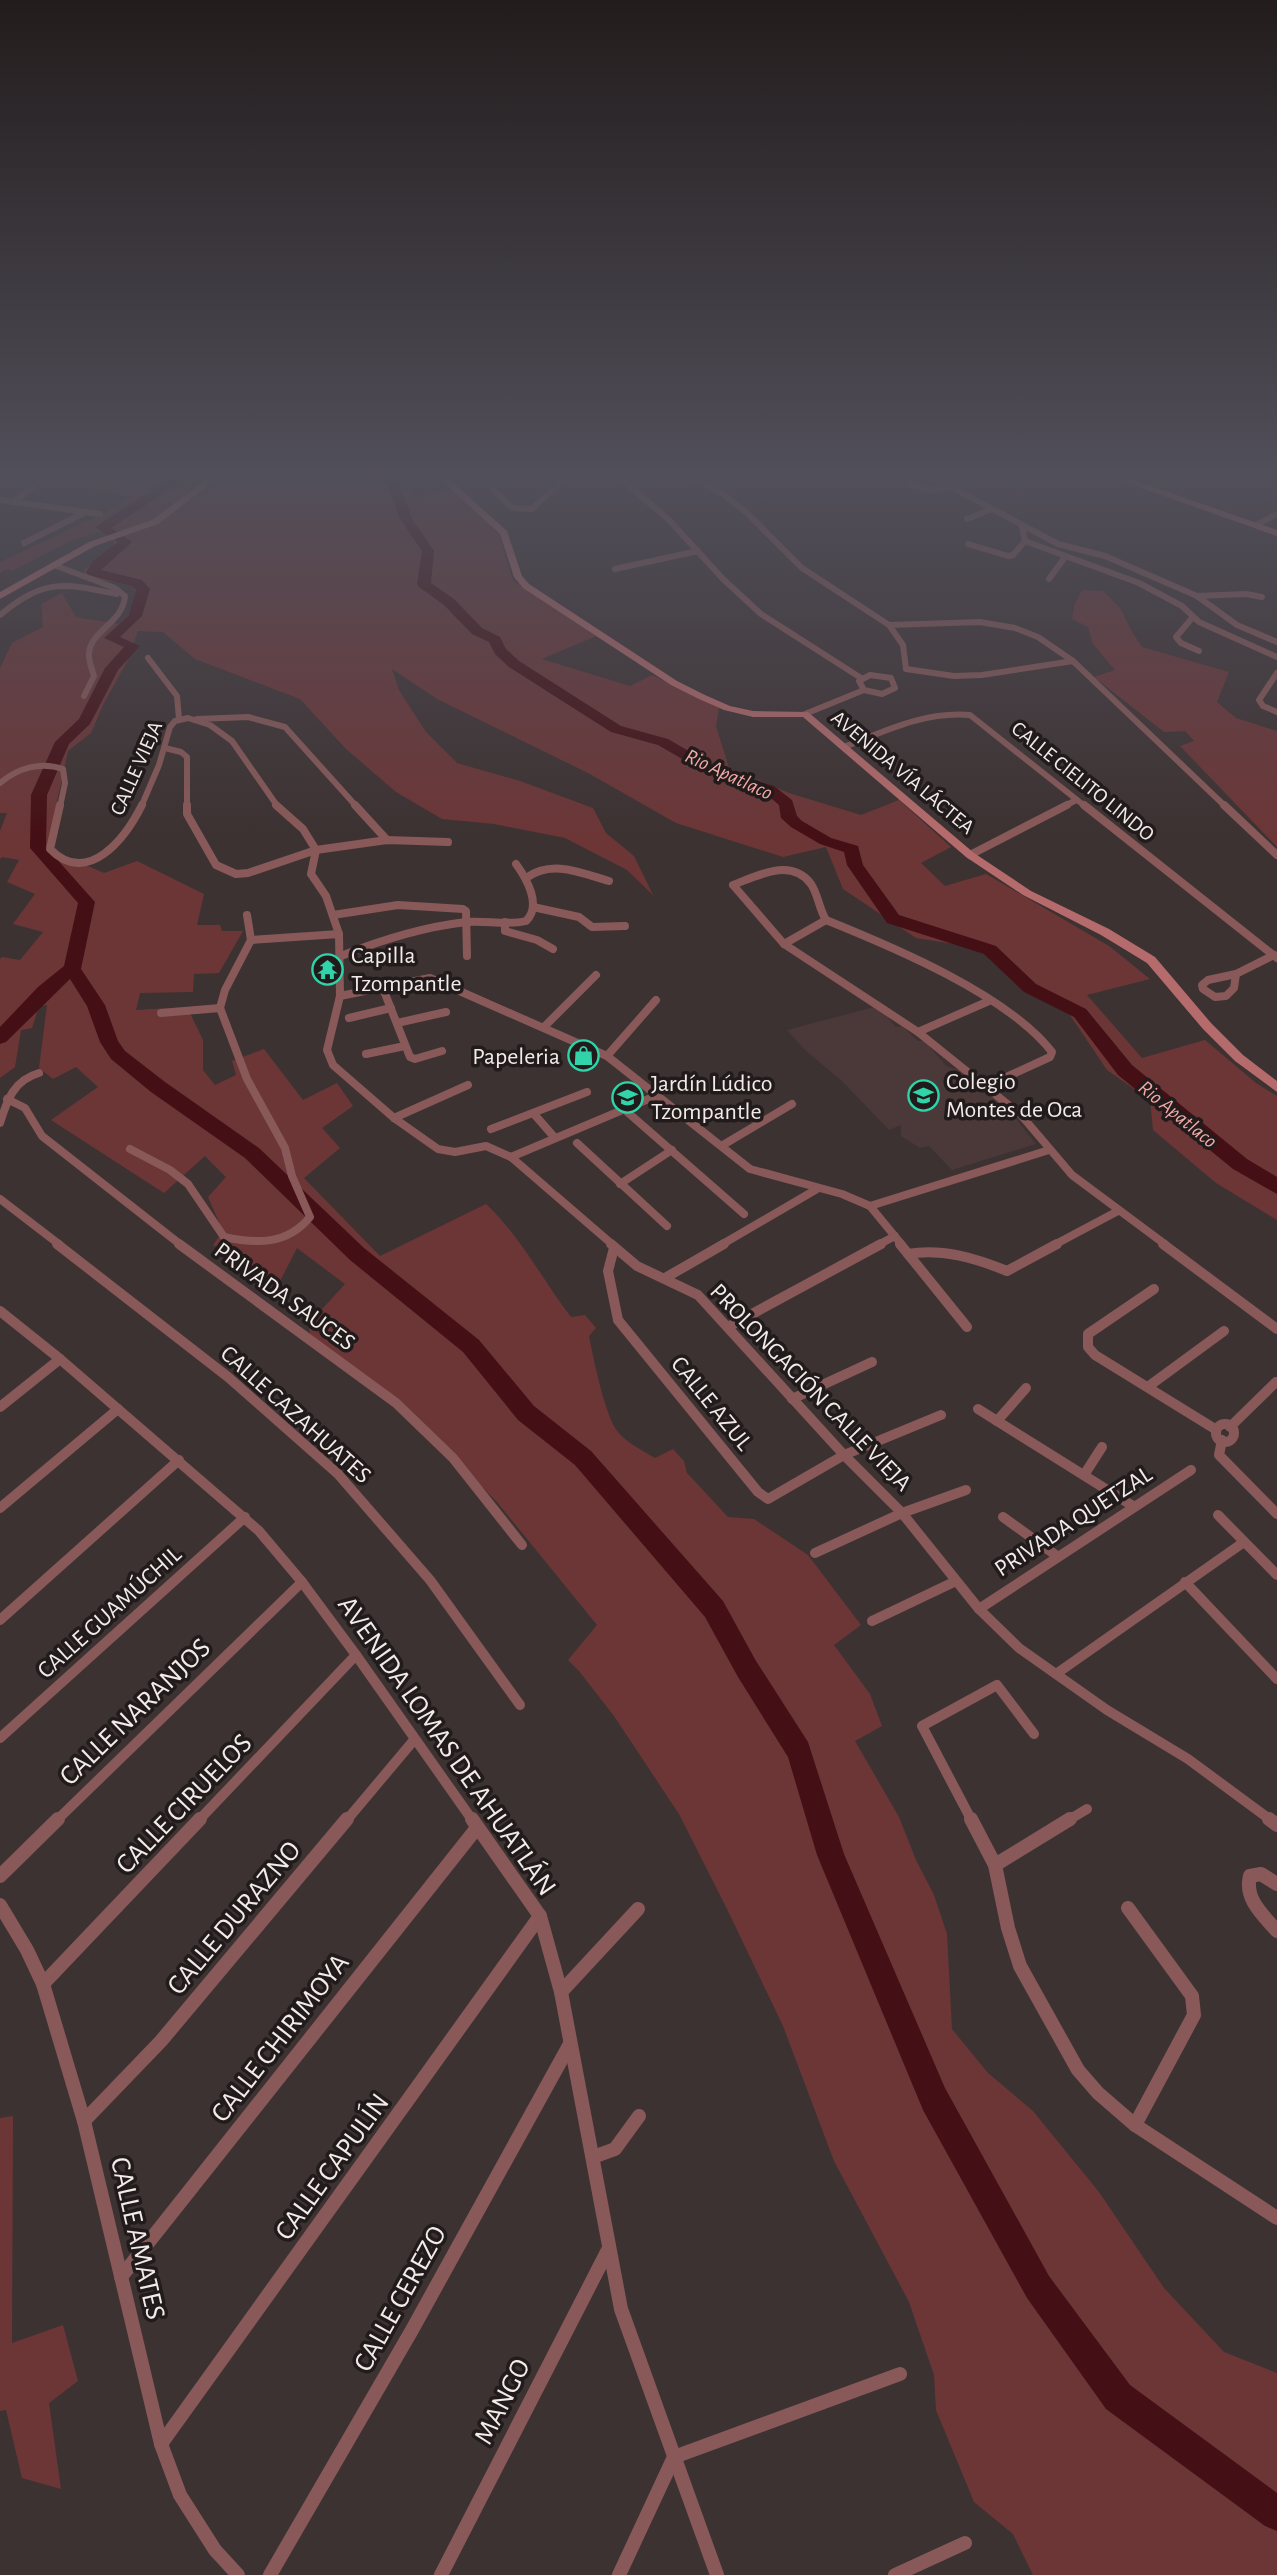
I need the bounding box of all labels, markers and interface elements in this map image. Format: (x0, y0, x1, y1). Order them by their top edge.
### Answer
street label: AVENIDA VÍA LÁCTEA (827, 705, 980, 838)
street label: CALLE VIEJA (106, 718, 166, 818)
street label: CALLE CIELITO LINDO (1007, 718, 1158, 845)
water label: Rio Apatlaco (681, 745, 776, 805)
place label: Capilla Tzompantle (351, 944, 462, 996)
temple icon: Capilla Tzompantle (311, 952, 345, 986)
shop icon: Papeleria (566, 1039, 600, 1073)
place label: Papeleria (472, 1045, 560, 1069)
place label: Colegio Montes de Oca (946, 1070, 1082, 1122)
place label: Jardín Lúdico Tzompantle (651, 1072, 773, 1124)
water label: Rio Apatlaco (1134, 1077, 1221, 1153)
school or university icon: Colegio Montes de Oca (906, 1078, 940, 1112)
school or university icon: Jardín Lúdico Tzompantle (611, 1080, 645, 1114)
street label: PRIVADA SAUCES (210, 1238, 359, 1356)
street label: PROLONGACIÓN CALLE VIEJA (705, 1278, 917, 1496)
street label: CALLE CAZAHUATES (216, 1341, 375, 1488)
street label: CALLE AZUL (666, 1352, 756, 1455)
street label: PRIVADA QUETZAL (991, 1462, 1156, 1581)
street label: CALLE GUAMÚCHIL (32, 1541, 186, 1683)
street label: AVENIDA LOMAS DE AHUATLÁN (332, 1590, 563, 1901)
street label: CALLE NARANJOS (55, 1634, 216, 1791)
street label: CALLE CIRUELOS (111, 1729, 258, 1880)
street label: CALLE DURAZNO (163, 1836, 307, 2000)
street label: CALLE CHIRIMOYA (206, 1949, 355, 2128)
street label: CALLE CAPULÍN (268, 2087, 395, 2245)
street label: CALLE AMATES (105, 2155, 169, 2322)
street label: CALLE CEREZO (349, 2221, 452, 2377)
street label: MANGO (470, 2355, 536, 2449)

